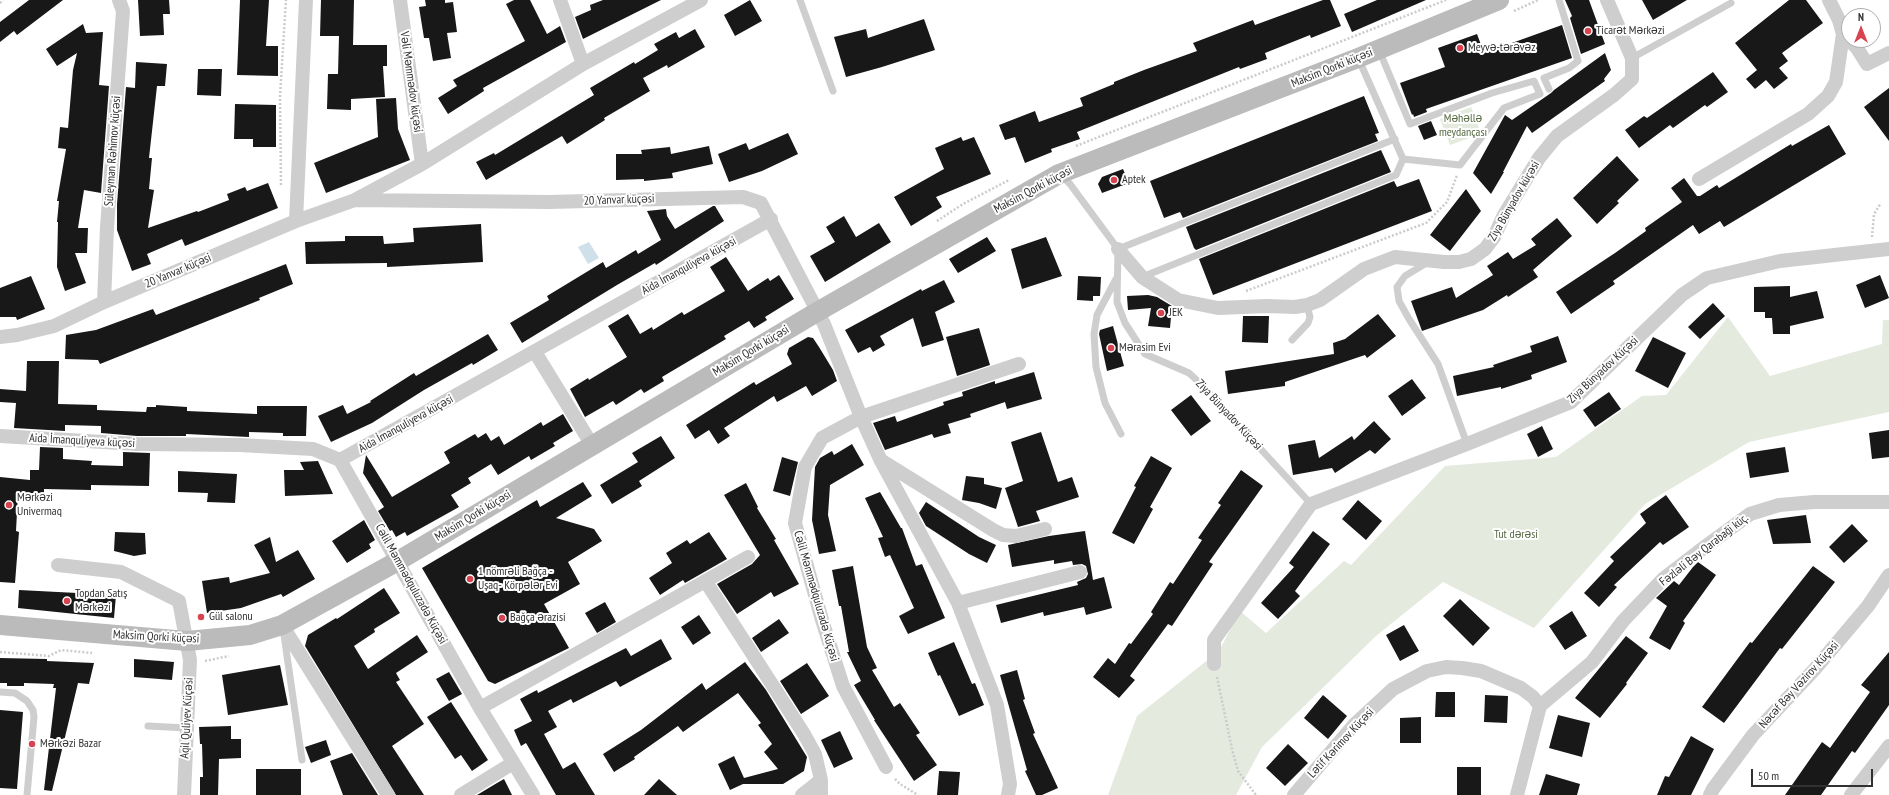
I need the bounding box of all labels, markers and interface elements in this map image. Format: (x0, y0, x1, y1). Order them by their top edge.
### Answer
north arrow (1841, 8, 1881, 48)
text: N (1858, 10, 1864, 24)
place label: Ticarət Mərkəzi (1596, 24, 1665, 38)
marker: Ticarət Mərkəzi (1583, 26, 1593, 36)
street label: Vəli Məmmədov küçəsi (397, 31, 425, 133)
place label: Meyvə-tərəvəz (1468, 41, 1535, 55)
marker: Meyvə-tərəvəz (1455, 43, 1465, 53)
street label: Maksim Qorki küçəsi (1289, 45, 1375, 91)
street label: Süleyman Rəhimov küçəsi (102, 95, 124, 207)
park label: Məhəllə meydançası (1439, 112, 1487, 140)
street label: Ziya Bünyadov küçəsi (1485, 158, 1543, 244)
street label: Maksim Qorki küçəsi (991, 163, 1075, 217)
place label: Aptek (1122, 173, 1146, 187)
marker: Aptek (1109, 175, 1119, 185)
street label: 20 Yanvar küçəsi (583, 192, 655, 208)
street label: Aida İmanquliyeva küçəsi (639, 234, 739, 298)
street label: 20 Yanvar küçəsi (143, 251, 213, 291)
place label: JEK (1169, 306, 1183, 320)
marker: JEK (1156, 308, 1166, 318)
street label: Maksim Qorki küçəsi (710, 323, 792, 379)
street label: Ziya Bünyadov Küçəsi (1565, 334, 1641, 406)
place label: Mərasim Evi (1119, 341, 1171, 355)
marker: Mərasim Evi (1106, 343, 1116, 353)
street label: Ziya Bünyadov Küçəsi (1193, 377, 1265, 453)
street label: Aida İmanquliyeva küçəsi (356, 392, 456, 456)
street label: Aida İmanquliyeva küçəsi (29, 431, 135, 451)
street label: Maksim Qorki küçəsi (432, 488, 514, 544)
place label: Mərkəzi Univermaq (17, 491, 62, 519)
marker: Mərkəzi Univermaq (4, 500, 14, 510)
street label: Fəzləli Bəy Qarabaği küç. (1657, 511, 1751, 589)
street label: Cəlil Məmmədquluzadə Küçəsi (372, 521, 450, 647)
park label: Tut dərəsi (1494, 528, 1538, 542)
street label: Cəlil Məmmədquluzadə Küçəsi (790, 529, 842, 663)
place label: 1 nömrəli Bağça - Uşaq- Körpələr Evi (478, 565, 558, 593)
marker: 1 nömrəli Bağça - Uşaq- Körpələr Evi (465, 574, 475, 584)
place label: Topdan Satış Mərkəzi (75, 587, 127, 615)
marker: Topdan Satış Mərkəzi (62, 596, 72, 606)
place label: Gül salonu (209, 610, 253, 624)
place label: Bağça ərazisi (510, 611, 566, 625)
marker: Gül salonu (196, 612, 206, 622)
marker: Bağça ərazisi (497, 613, 507, 623)
street label: Maksim Qorki küçəsi (112, 628, 200, 646)
street label: Nəcəf Bəy Vəzirov Küçəsi (1756, 638, 1842, 732)
street label: Aqil Quliyev Küçəsi (178, 677, 196, 759)
street label: Lətif Kərimov Küçəsi (1305, 705, 1377, 781)
place label: Mərkəzi Bazar (40, 737, 101, 751)
marker: Mərkəzi Bazar (27, 739, 37, 749)
scale bar (1753, 761, 1875, 787)
text: 50 m (1758, 768, 1779, 783)

